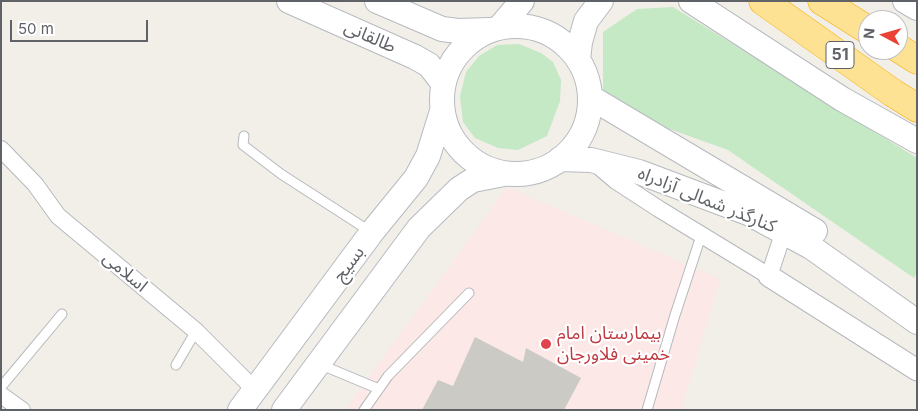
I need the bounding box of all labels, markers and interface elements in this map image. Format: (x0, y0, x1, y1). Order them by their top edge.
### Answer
scale bar (12, 10, 150, 42)
north arrow (858, 10, 908, 60)
street label: طالقانی (341, 16, 399, 58)
text: 50 m (18, 19, 54, 38)
text: N (860, 27, 878, 40)
road number: 51 (826, 42, 854, 68)
street label: کنارگذر شمالی آزادراه (635, 162, 779, 238)
street label: بسیج (329, 242, 369, 286)
street label: اسلامی (98, 247, 152, 297)
place label: بیمارستان امام خمینی فلاورجان (557, 323, 670, 366)
marker: بیمارستان امام خمینی فلاورجان (539, 337, 553, 351)

